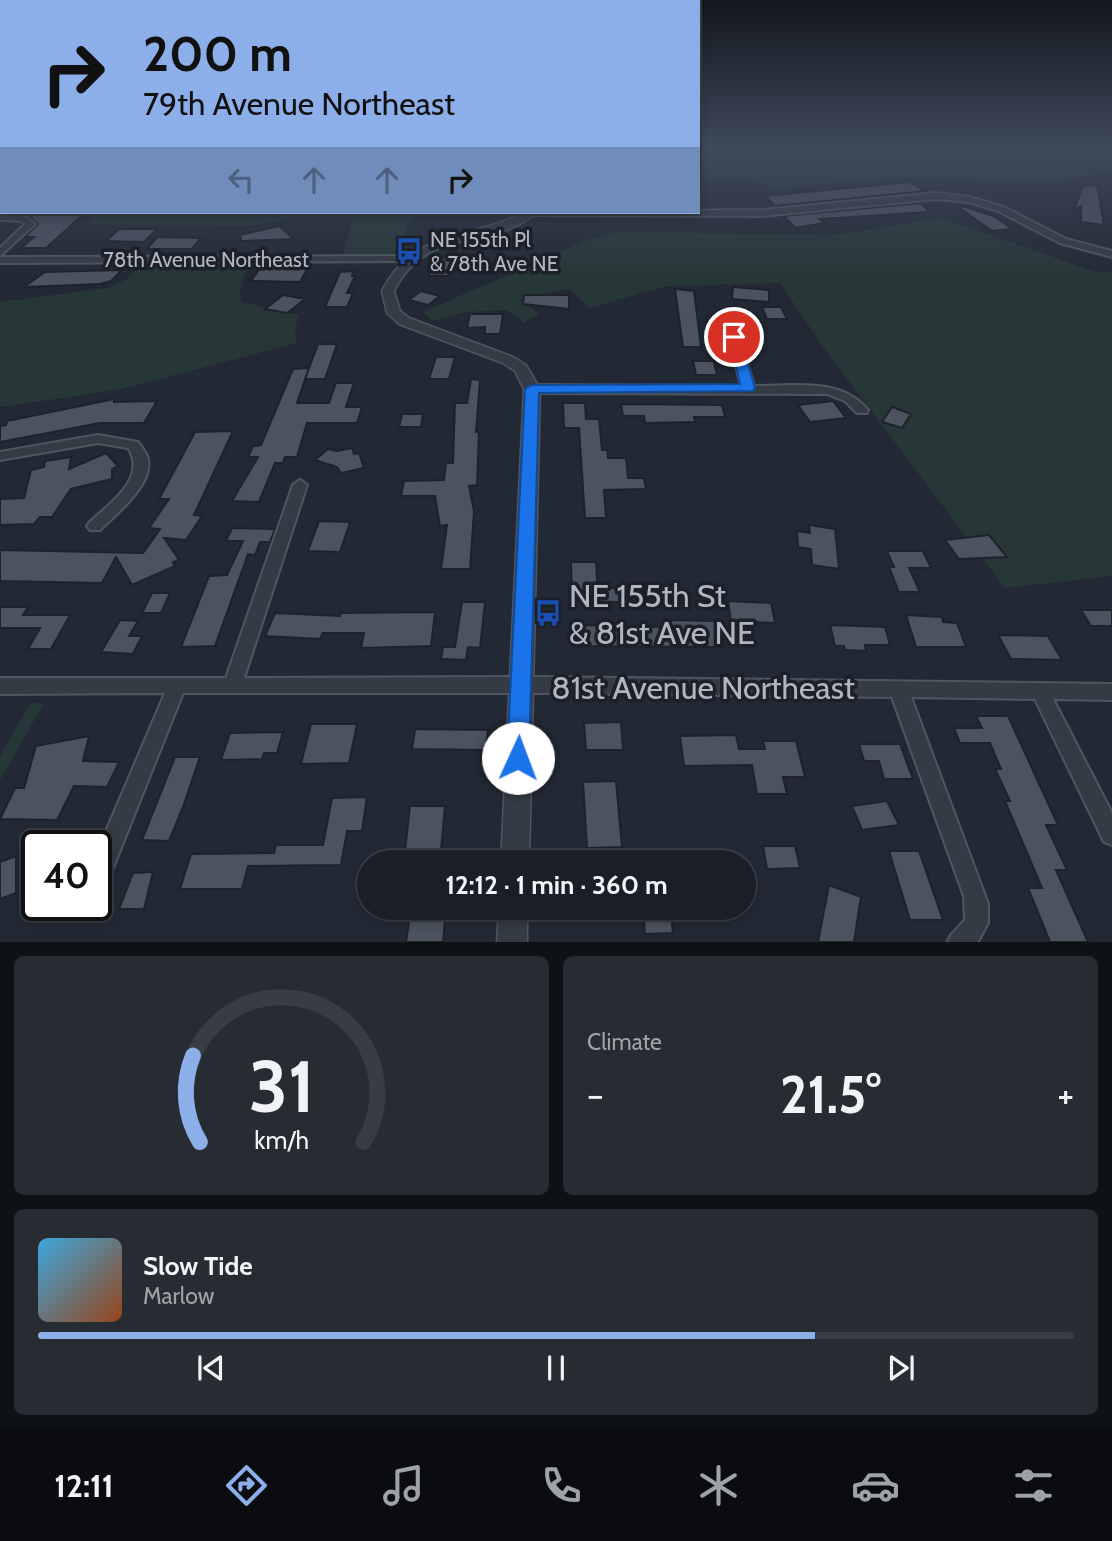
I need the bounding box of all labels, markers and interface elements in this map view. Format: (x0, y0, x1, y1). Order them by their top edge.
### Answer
text: 200 m (143, 24, 292, 83)
icon: right (28, 28, 119, 119)
text: 79th Avenue Northeast (143, 84, 455, 123)
icon: left (222, 161, 260, 199)
icon: ahead (295, 161, 333, 199)
icon: ahead (368, 161, 406, 199)
icon: right (441, 161, 479, 199)
place label: NE 155th Pl & 78th Ave NE (430, 227, 558, 276)
bus stop icon: NE 155th Pl & 78th Ave NE (394, 236, 424, 266)
street label: 78th Avenue Northeast (103, 247, 309, 272)
pin (704, 307, 764, 367)
icon: arrive (715, 318, 753, 356)
place label: NE 155th St & 81st Ave NE (569, 576, 755, 652)
bus stop icon: NE 155th St & 81st Ave NE (533, 598, 563, 628)
street label: 81st Avenue Northeast (551, 668, 855, 707)
position arrow (481, 721, 555, 795)
speed limit sign: 40 (21, 830, 112, 921)
text: 12:12 · 1 min · 360 m (446, 869, 668, 901)
text: Climate (587, 1028, 662, 1056)
text: 31 (248, 1042, 315, 1130)
text: 21.5° (780, 1063, 881, 1126)
text: − (587, 1071, 604, 1118)
text: + (1057, 1071, 1074, 1118)
text: km/h (254, 1124, 309, 1154)
text: Slow Tide (143, 1250, 253, 1282)
text: Marlow (143, 1282, 214, 1310)
icon: previous (192, 1349, 230, 1387)
icon: pause (537, 1349, 575, 1387)
icon: next (882, 1349, 920, 1387)
icon: directions (222, 1461, 271, 1510)
icon: music (379, 1461, 428, 1510)
icon: phone (537, 1461, 586, 1510)
icon: climate (694, 1461, 743, 1510)
icon: car (851, 1461, 900, 1510)
icon: filters (1009, 1461, 1058, 1510)
text: 12:11 (54, 1466, 114, 1505)

